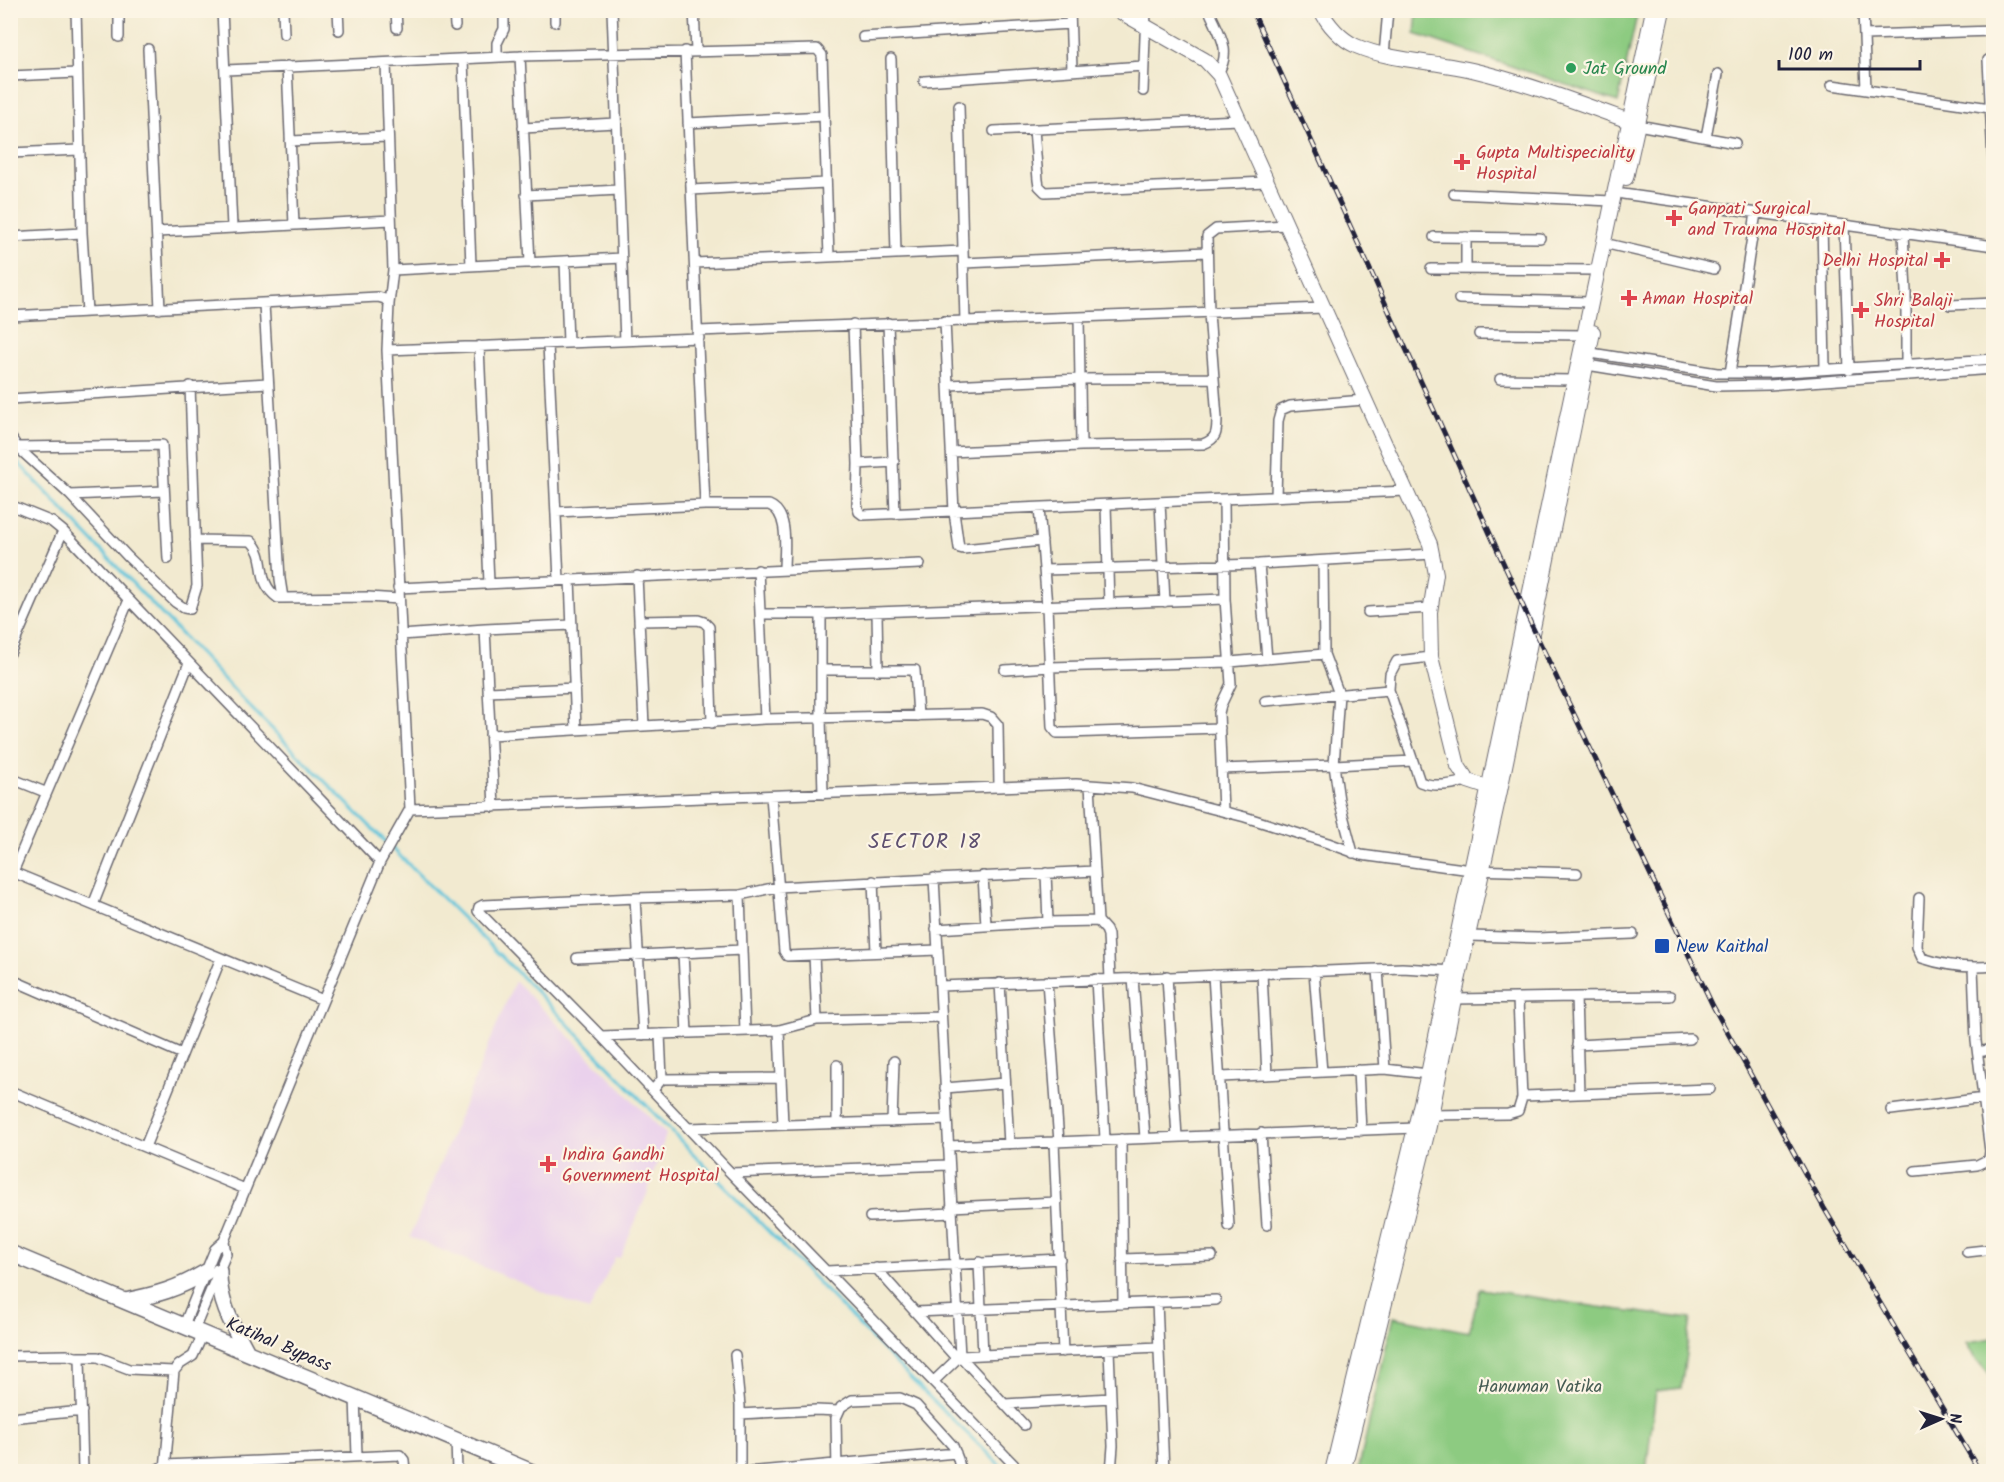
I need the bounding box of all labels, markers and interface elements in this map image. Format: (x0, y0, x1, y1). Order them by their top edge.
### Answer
scale bar (1779, 33, 1920, 71)
text: 100 m (1788, 41, 1833, 70)
place label: Jat Ground (1583, 55, 1667, 84)
marker: Jat Ground (1564, 61, 1578, 75)
place label: Gupta Multispeciality Hospital (1476, 139, 1635, 189)
marker: Gupta Multispeciality Hospital (1453, 153, 1471, 171)
place label: Ganpati Surgical and Trauma Hospital (1688, 195, 1846, 245)
marker: Ganpati Surgical and Trauma Hospital (1665, 209, 1683, 227)
place label: Delhi Hospital (1822, 247, 1929, 276)
marker: Delhi Hospital (1933, 251, 1951, 269)
place label: Aman Hospital (1642, 285, 1754, 314)
place label: Shri Balaji Hospital (1874, 287, 1953, 337)
marker: Aman Hospital (1620, 289, 1638, 307)
marker: Shri Balaji Hospital (1852, 301, 1870, 319)
district label: SECTOR 18 (868, 826, 982, 859)
place label: New Kaithal (1676, 933, 1769, 962)
marker: New Kaithal (1653, 937, 1671, 955)
place label: Indira Gandhi Government Hospital (562, 1141, 720, 1191)
marker: Indira Gandhi Government Hospital (539, 1155, 557, 1173)
street label: Katihal Bypass (221, 1310, 336, 1381)
park label: Hanuman Vatika (1478, 1373, 1602, 1402)
north arrow (1911, 1389, 1971, 1449)
text: N (1942, 1413, 1967, 1424)

